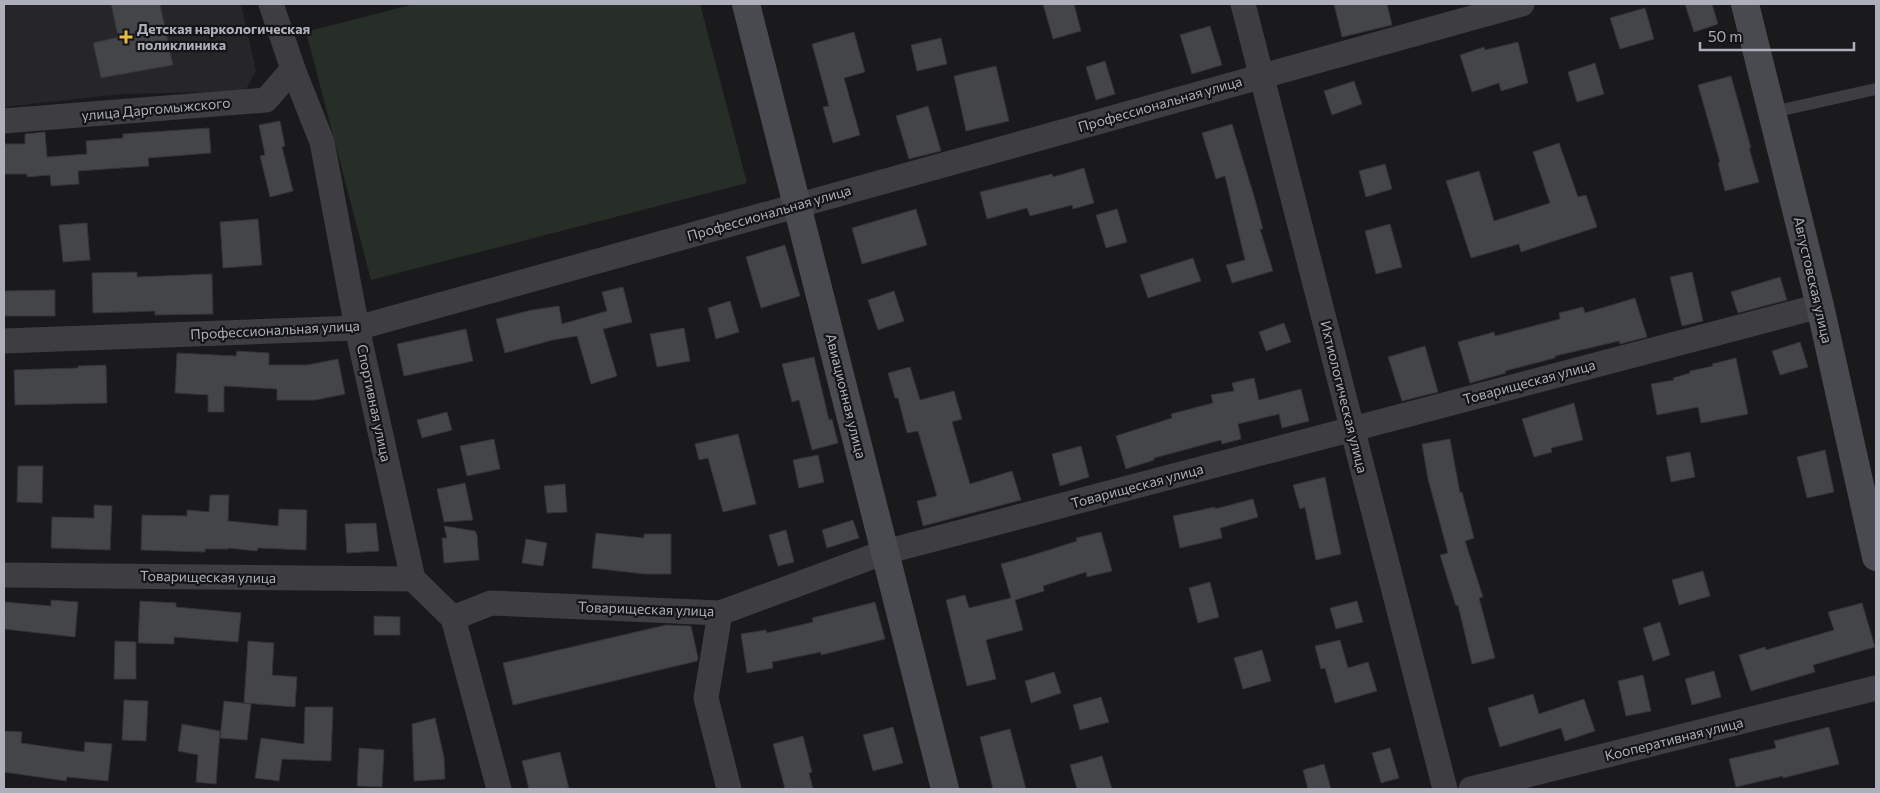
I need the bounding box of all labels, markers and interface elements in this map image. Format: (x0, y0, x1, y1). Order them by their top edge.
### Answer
place label: Детская наркологическая поликлиника (137, 20, 310, 53)
scale bar (1700, 20, 1854, 52)
text: 50 m (1708, 27, 1742, 45)
marker: Детская наркологическая поликлиника (119, 30, 133, 44)
street label: Профессиональная улица (1076, 72, 1244, 135)
street label: улица Даргомыжского (81, 94, 231, 123)
street label: Профессиональная улица (685, 181, 853, 244)
street label: Августовская улица (1791, 215, 1836, 345)
street label: Профессиональная улица (190, 317, 360, 342)
street label: Ихтиологическая улица (1317, 319, 1372, 475)
street label: Авиационная улица (823, 332, 870, 460)
street label: Спортивная улица (354, 343, 395, 463)
street label: Товарищеская улица (1461, 356, 1597, 407)
street label: Товарищеская улица (1069, 460, 1205, 511)
street label: Товарищеская улица (140, 567, 276, 586)
street label: Товарищеская улица (578, 598, 714, 619)
street label: Кооперативная улица (1603, 713, 1745, 764)

